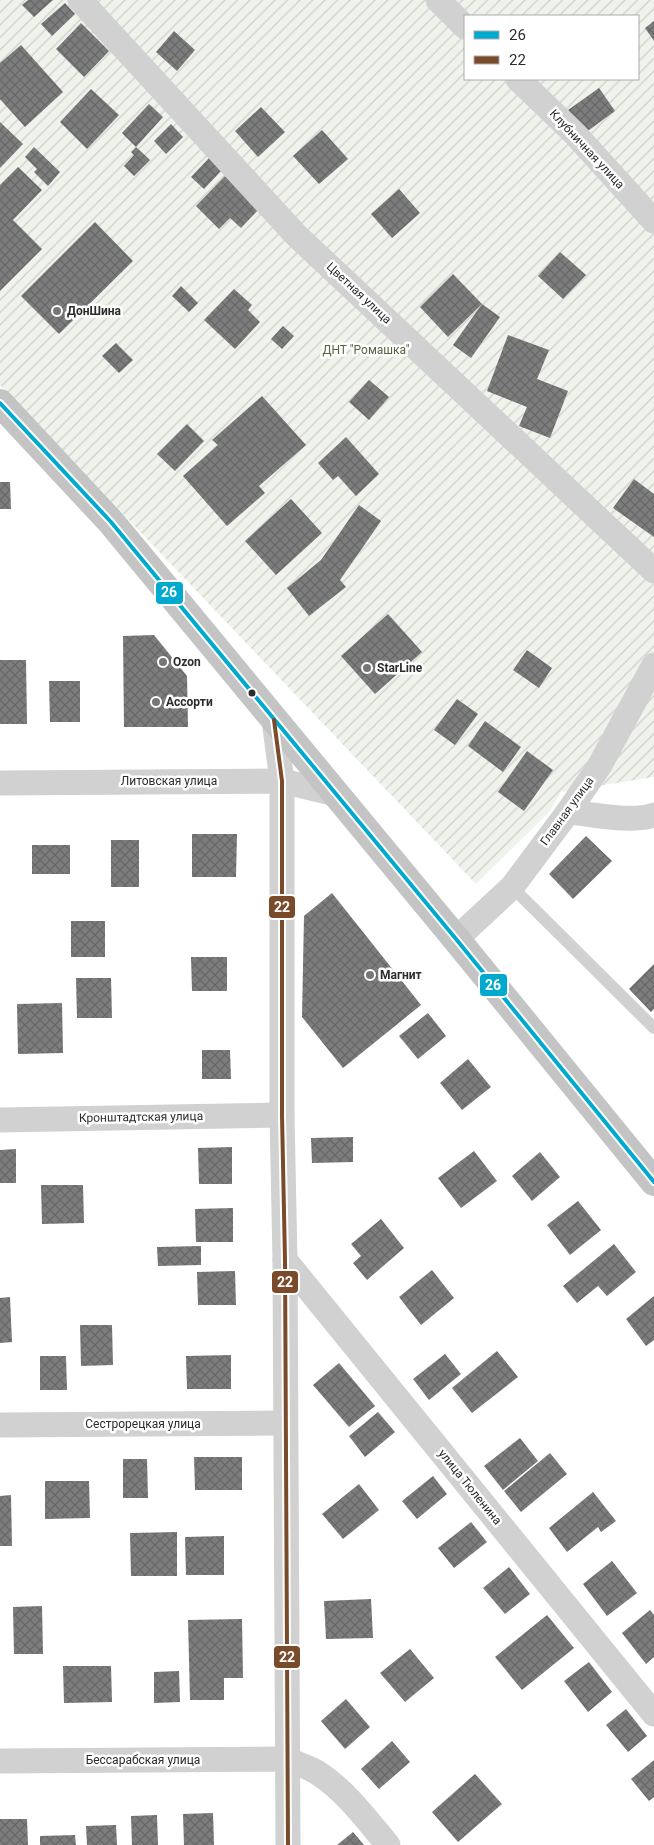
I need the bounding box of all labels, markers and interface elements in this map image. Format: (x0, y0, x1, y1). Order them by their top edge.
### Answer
legend (464, 15, 639, 80)
text: 26 (509, 26, 526, 44)
text: 22 (509, 51, 526, 69)
street label: Клубничная улица (547, 106, 627, 192)
street label: Цветная улица (324, 259, 394, 327)
place label: ДонШина (67, 304, 122, 318)
marker: ДонШина (51, 305, 63, 317)
park label: ДНТ "Ромашка" (322, 343, 410, 357)
line badge: 26 (155, 581, 184, 605)
text: 26 (161, 584, 177, 600)
place label: Ozon (173, 655, 201, 669)
marker: Ozon (157, 656, 169, 668)
place label: StarLine (377, 661, 423, 675)
marker: StarLine (361, 662, 373, 674)
unlabelled marker (247, 688, 257, 698)
place label: Ассорти (166, 695, 213, 709)
marker: Ассорти (150, 696, 162, 708)
street label: Литовская улица (121, 774, 217, 788)
street label: Главная улица (537, 774, 597, 848)
line badge: 22 (268, 895, 296, 919)
text: 22 (274, 899, 290, 915)
place label: Магнит (380, 968, 422, 982)
marker: Магнит (364, 969, 376, 981)
line badge: 26 (479, 973, 508, 997)
text: 26 (485, 977, 501, 993)
street label: Кронштадтская улица (79, 1109, 203, 1125)
line badge: 22 (271, 1270, 299, 1294)
text: 22 (277, 1274, 293, 1290)
street label: Сестрорецкая улица (85, 1417, 201, 1431)
street label: улица Тюленина (435, 1447, 505, 1527)
line badge: 22 (273, 1645, 301, 1669)
text: 22 (279, 1649, 295, 1665)
street label: Бессарабская улица (86, 1753, 200, 1767)

